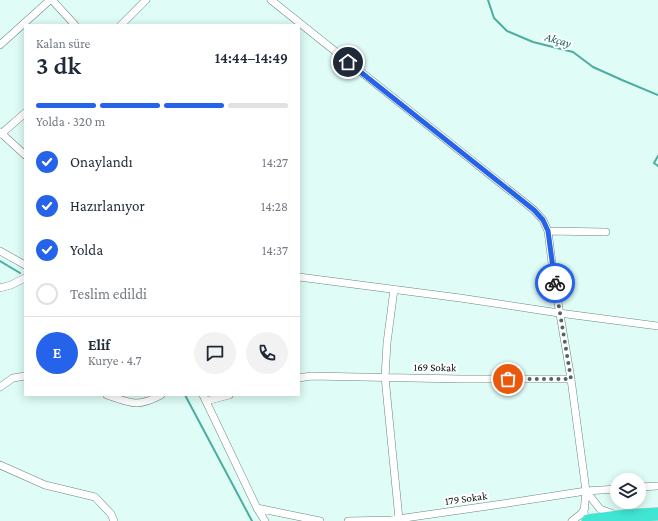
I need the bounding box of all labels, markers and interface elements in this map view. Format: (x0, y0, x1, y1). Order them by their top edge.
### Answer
water label: Akçay (542, 29, 573, 50)
text: Kalan süre (36, 36, 90, 51)
pin (331, 45, 365, 79)
text: 14:44–14:49 (215, 50, 288, 66)
text: 3 dk (36, 51, 81, 80)
icon: home (337, 51, 359, 73)
text: Yolda · 320 m (36, 114, 105, 129)
icon: check (36, 151, 58, 173)
text: Onaylandı (70, 154, 133, 170)
text: 14:27 (262, 155, 288, 170)
icon: check (36, 195, 58, 217)
text: Hazırlanıyor (70, 198, 145, 214)
text: 14:28 (261, 199, 288, 214)
icon: check (36, 239, 58, 261)
text: Yolda (70, 242, 103, 258)
text: 14:37 (262, 243, 288, 258)
courier (535, 263, 575, 303)
icon: bike (544, 272, 566, 294)
text: Teslim edildi (70, 286, 147, 302)
button: chat (194, 332, 236, 374)
button: phone (246, 332, 288, 374)
text: Elif (88, 337, 110, 353)
text: E (53, 345, 61, 361)
text: Kurye · 4.7 (88, 353, 142, 368)
street label: 169 Sokak (414, 361, 457, 373)
pin (491, 362, 525, 396)
icon: bag (497, 368, 519, 390)
map controls (610, 473, 646, 509)
button: layers (610, 473, 646, 509)
street label: 179 Sokak (444, 489, 489, 507)

